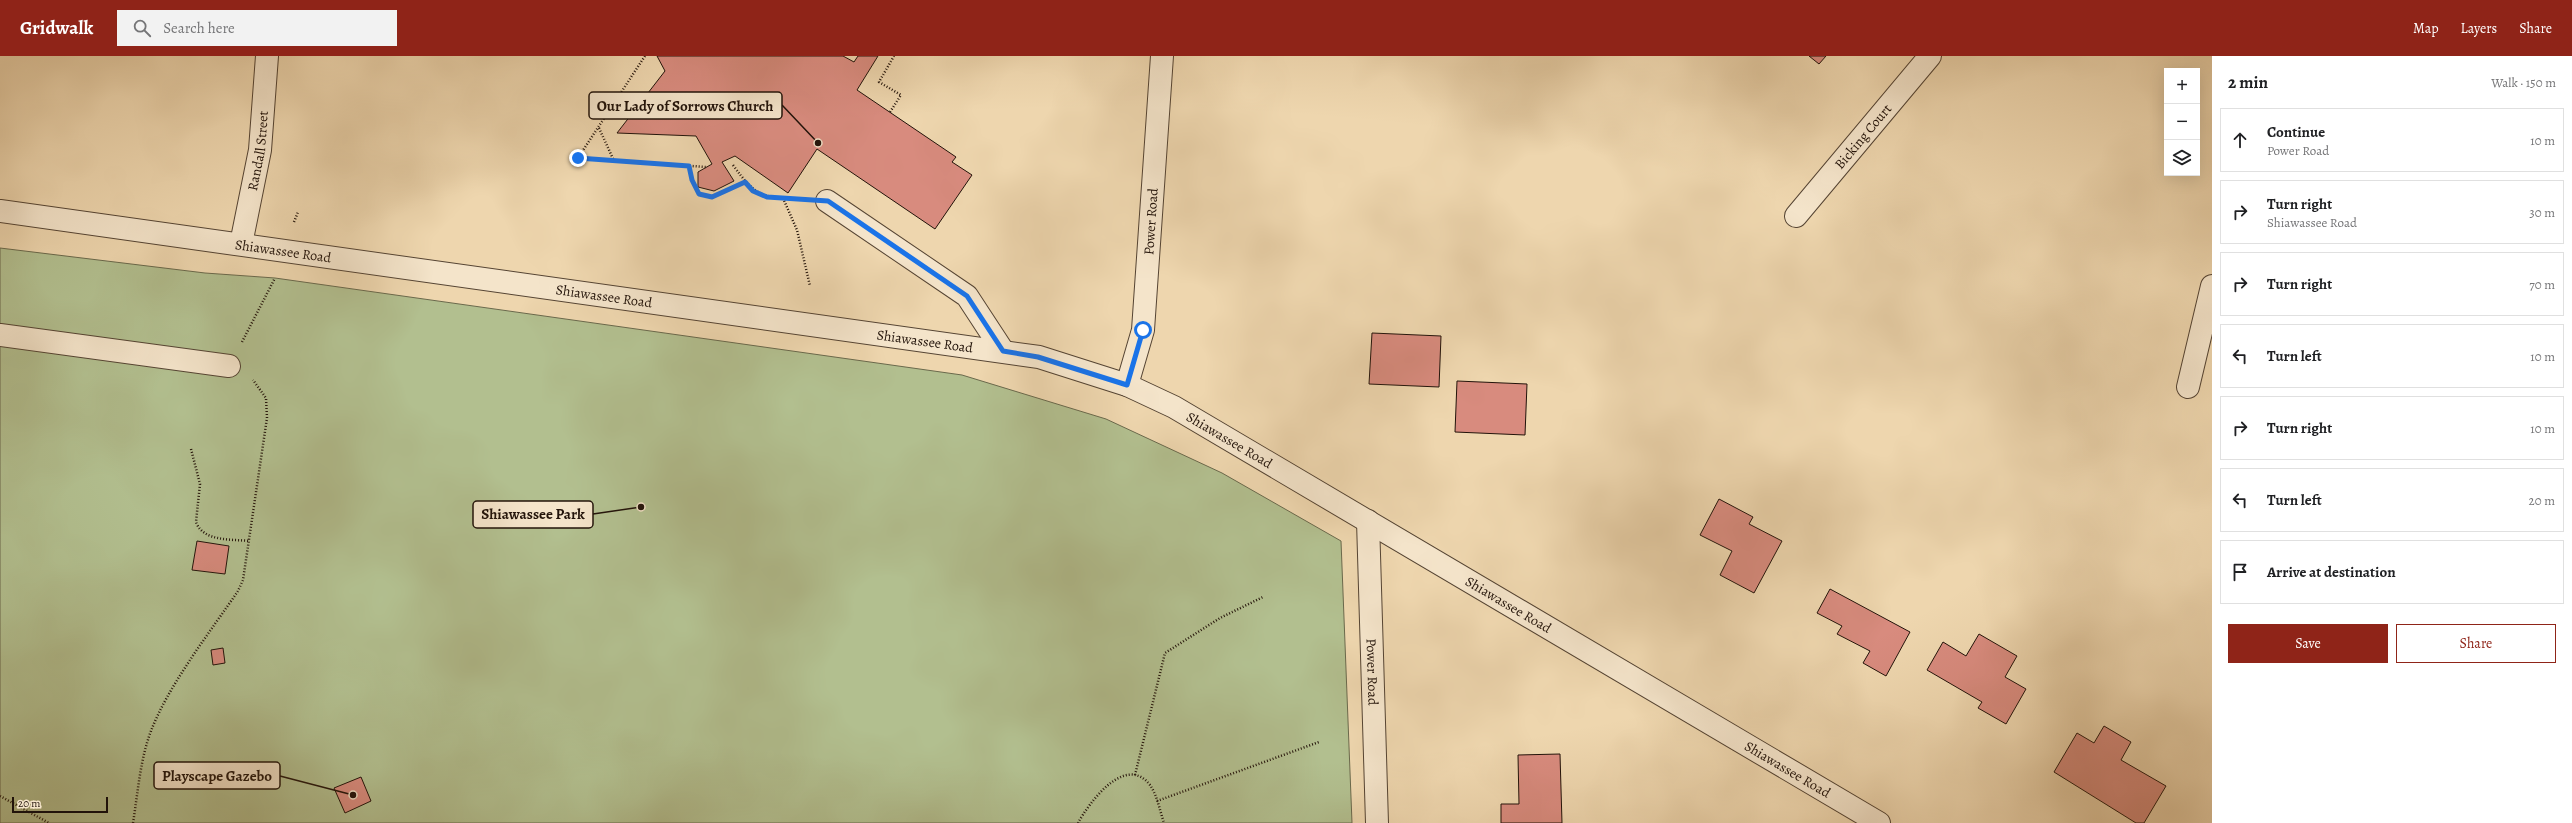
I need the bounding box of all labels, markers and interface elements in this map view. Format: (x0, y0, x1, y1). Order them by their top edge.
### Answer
search box (117, 10, 397, 46)
text: Gridwalk (20, 15, 93, 41)
icon: search (131, 17, 153, 39)
text: Search here (163, 18, 235, 38)
text: Map (2413, 19, 2439, 38)
text: Layers (2461, 19, 2497, 38)
text: Share (2519, 19, 2552, 38)
map controls (2164, 68, 2200, 176)
button: + (2164, 68, 2200, 104)
text: 2 min (2228, 71, 2268, 94)
text: Walk · 150 m (2491, 74, 2556, 91)
callout: Our Lady of Sorrows Church (589, 92, 782, 119)
text: Our Lady of Sorrows Church (597, 96, 773, 116)
street label: Bicking Court (1830, 100, 1896, 173)
button: − (2164, 104, 2200, 140)
street label: Randall Street (243, 110, 273, 192)
text: Continue (2267, 122, 2325, 142)
icon: ahead (2229, 129, 2251, 151)
text: 10 m (2530, 132, 2555, 149)
button: layers (2164, 140, 2200, 176)
text: Power Road (2267, 142, 2329, 159)
route end (569, 149, 587, 167)
street label: Power Road (1139, 187, 1163, 256)
text: Turn right (2267, 194, 2332, 214)
icon: right (2229, 201, 2251, 223)
text: 30 m (2529, 204, 2555, 221)
text: Shiawassee Road (2267, 214, 2357, 231)
street label: Shiawassee Road (234, 235, 333, 268)
icon: right (2229, 273, 2251, 295)
text: Turn right (2267, 274, 2332, 294)
text: 70 m (2529, 276, 2555, 293)
street label: Shiawassee Road (555, 280, 654, 313)
route start (1134, 321, 1152, 339)
street label: Shiawassee Road (876, 325, 975, 358)
icon: left (2229, 345, 2251, 367)
text: Turn left (2267, 346, 2322, 366)
text: 10 m (2530, 348, 2555, 365)
street label: Shiawassee Road (1183, 407, 1276, 473)
icon: right (2229, 417, 2251, 439)
text: Turn right (2267, 418, 2332, 438)
text: 10 m (2530, 420, 2555, 437)
icon: left (2229, 489, 2251, 511)
text: Turn left (2267, 490, 2322, 510)
text: 20 m (2529, 492, 2555, 509)
callout: Shiawassee Park (473, 501, 593, 528)
text: Shiawassee Park (481, 504, 585, 524)
icon: arrive (2229, 561, 2251, 583)
text: Arrive at destination (2267, 562, 2396, 582)
street label: Shiawassee Road (1462, 572, 1555, 638)
button: Save (2228, 624, 2388, 663)
button: Share (2396, 624, 2556, 663)
street label: Power Road (1362, 638, 1383, 706)
street label: Shiawassee Road (1741, 737, 1834, 803)
callout: Playscape Gazebo (154, 762, 280, 789)
text: Playscape Gazebo (162, 766, 272, 786)
scale bar (12, 795, 108, 814)
text: 20 m (18, 796, 40, 811)

